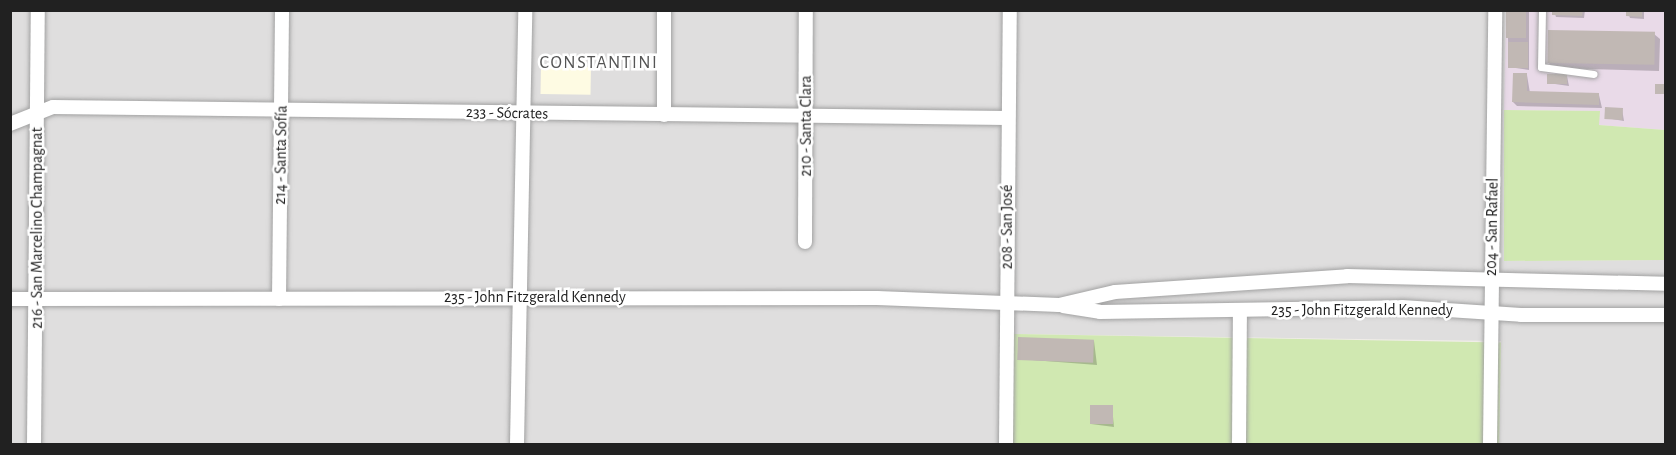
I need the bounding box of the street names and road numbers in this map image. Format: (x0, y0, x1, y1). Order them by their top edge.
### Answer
street label: 210 - Santa Clara (796, 75, 816, 177)
street label: 233 - Sócrates (466, 103, 548, 123)
street label: 214 - Santa Sofía (271, 105, 291, 205)
street label: 216 - San Marcelino Champagnat (27, 127, 47, 329)
street label: 204 - San Rafael (1482, 178, 1502, 276)
street label: 208 - San José (997, 185, 1017, 269)
street label: 235 - John Fitzgerald Kennedy (444, 287, 626, 307)
street label: 235 - John Fitzgerald Kennedy (1271, 300, 1453, 320)

